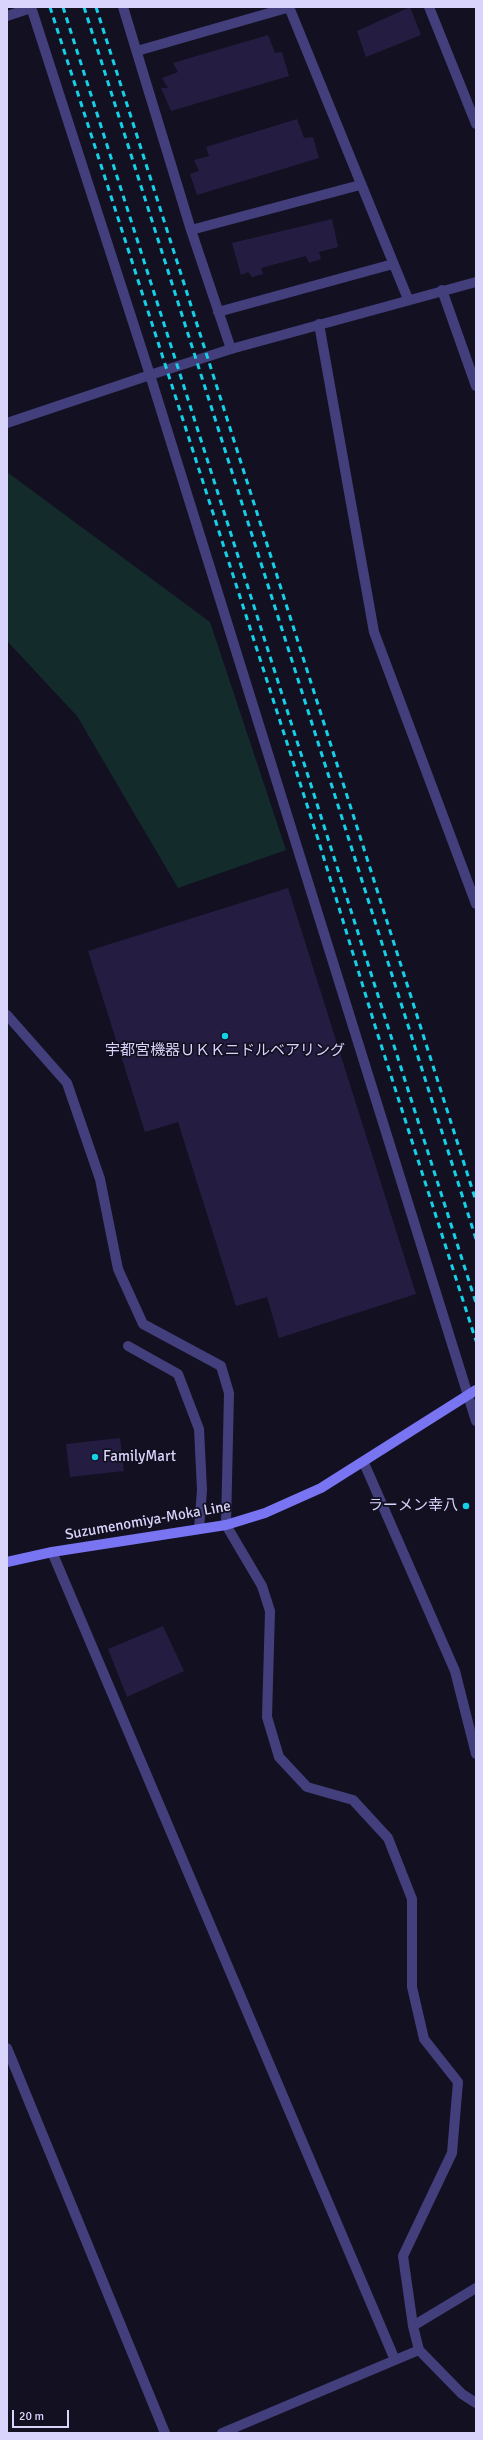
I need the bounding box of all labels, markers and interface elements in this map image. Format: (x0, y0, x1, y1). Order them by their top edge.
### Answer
marker: 宇都宮機器ＵＫＫニドルベアリング (220, 1031, 230, 1041)
place label: 宇都宮機器ＵＫＫニドルベアリング (105, 1042, 345, 1060)
place label: FamilyMart (103, 1448, 176, 1466)
marker: FamilyMart (90, 1452, 100, 1462)
place label: ラーメン幸八 (368, 1497, 458, 1515)
street label: Suzumenomiya-Moka Line (64, 1498, 232, 1544)
marker: ラーメン幸八 (461, 1501, 471, 1511)
scale bar (14, 2402, 71, 2428)
text: 20 m (19, 2409, 44, 2424)

